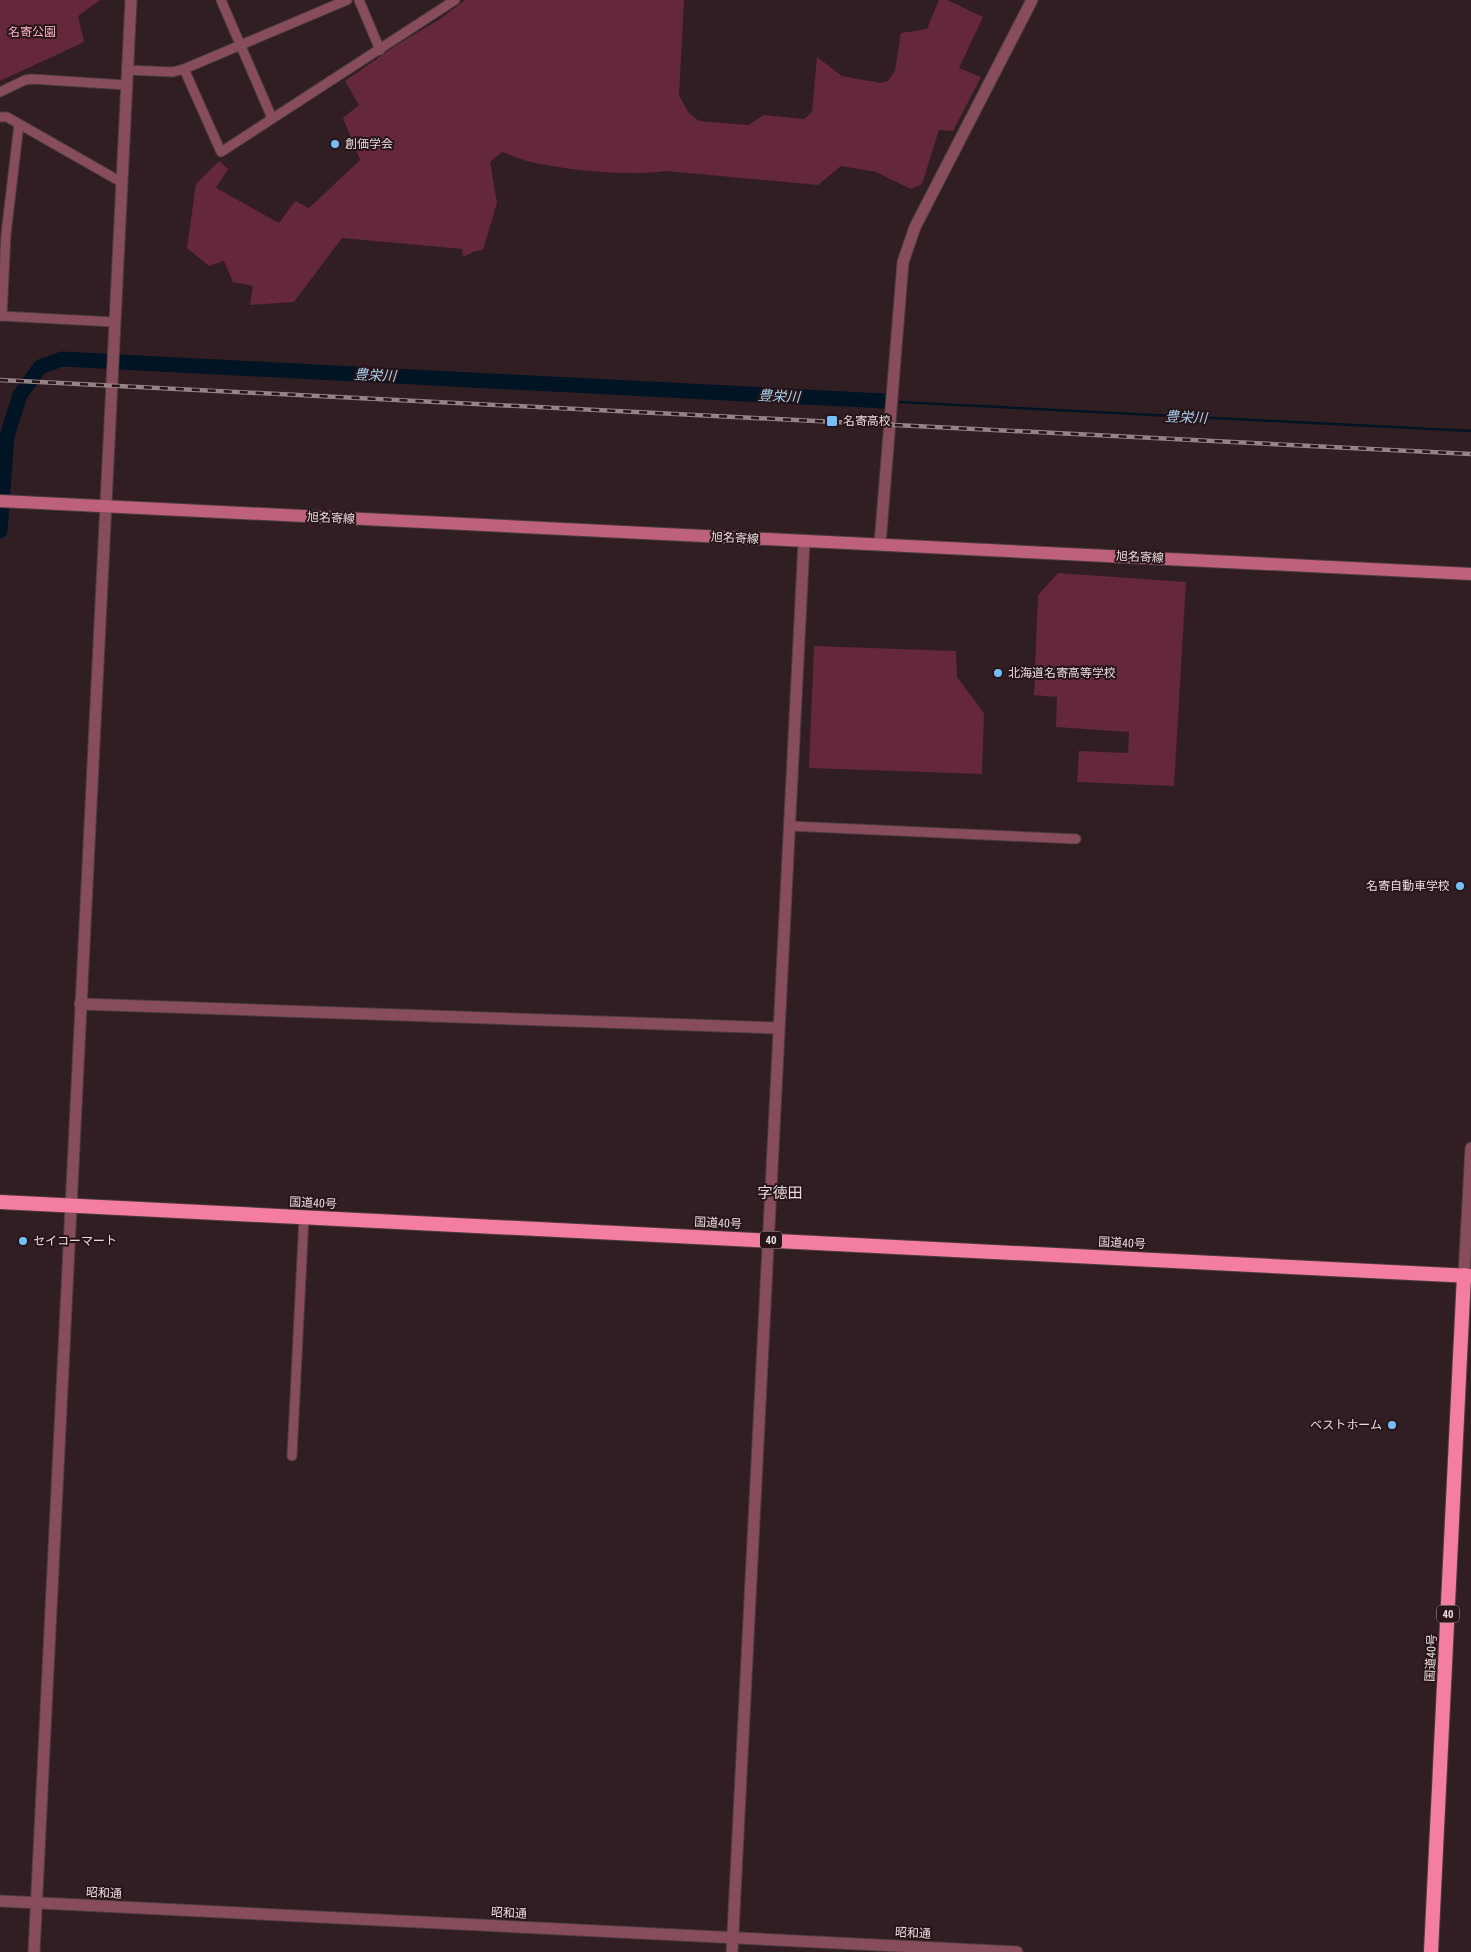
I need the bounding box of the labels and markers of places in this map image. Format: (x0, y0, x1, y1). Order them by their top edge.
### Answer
place label: 創価学会 (345, 137, 393, 151)
marker: 創価学会 (329, 138, 341, 150)
marker: 名寄高校 (825, 414, 839, 428)
place label: 名寄高校 (843, 414, 891, 428)
place label: 北海道名寄高等学校 (1008, 666, 1116, 680)
marker: 北海道名寄高等学校 (992, 667, 1004, 679)
place label: 名寄自動車学校 (1366, 879, 1450, 893)
marker: 名寄自動車学校 (1454, 880, 1466, 892)
place label: セイコーマート (33, 1234, 117, 1248)
marker: セイコーマート (17, 1235, 29, 1247)
place label: ベストホーム (1310, 1418, 1382, 1432)
marker: ベストホーム (1386, 1419, 1398, 1431)

